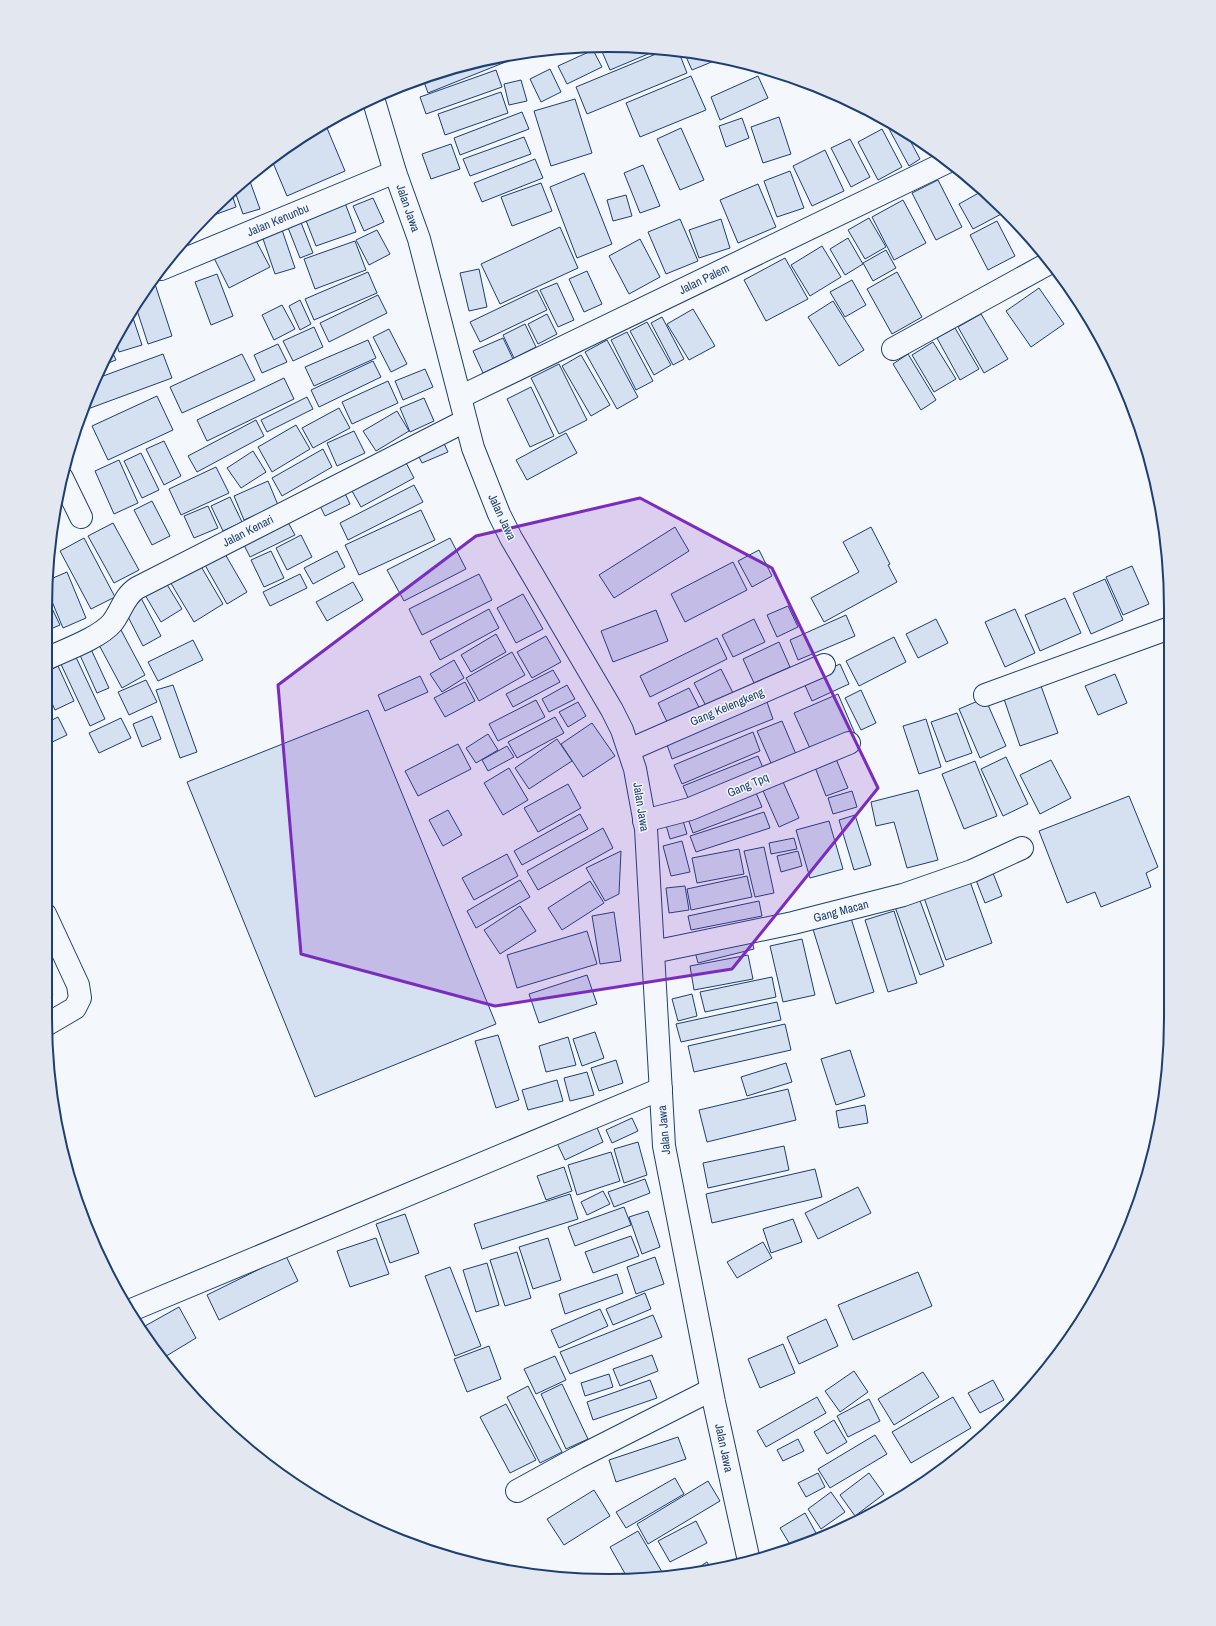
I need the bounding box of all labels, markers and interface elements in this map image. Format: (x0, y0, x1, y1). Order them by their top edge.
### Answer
street label: Jalan Jawa (392, 182, 424, 234)
street label: Jalan Kenunbu (245, 200, 311, 240)
street label: Jalan Palem (676, 260, 732, 298)
street label: Jalan Jawa (484, 491, 520, 543)
street label: Jalan Kenari (220, 511, 276, 551)
street label: Gang Kelengkeng (688, 684, 767, 730)
street label: Gang Tpq (725, 769, 771, 801)
street label: Jalan Jawa (629, 781, 653, 833)
street label: Gang Macan (812, 896, 870, 926)
street label: Jalan Jawa (654, 1104, 674, 1155)
street label: Jalan Jawa (711, 1422, 737, 1474)

